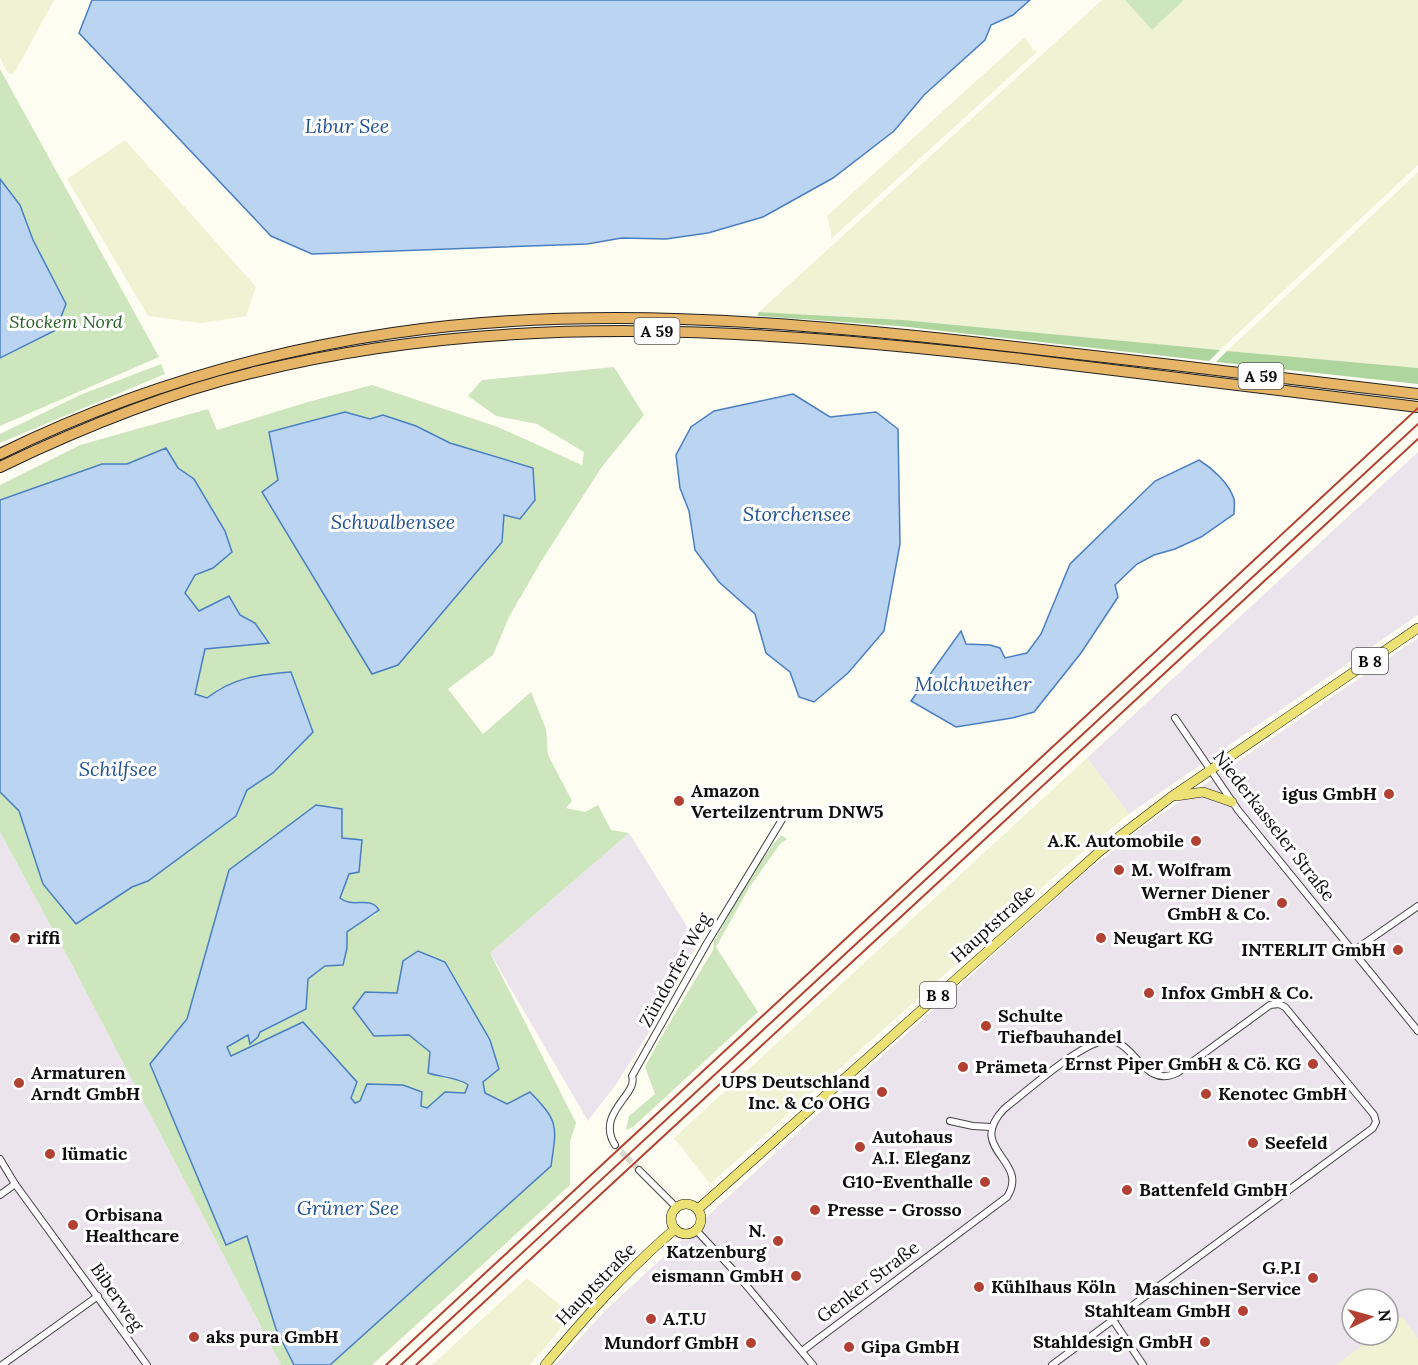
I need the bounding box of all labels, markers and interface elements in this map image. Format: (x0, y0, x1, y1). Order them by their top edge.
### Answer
water label: Libur See (305, 113, 389, 138)
park label: Stockem Nord (9, 310, 123, 333)
road number: A 59 (634, 318, 680, 344)
road number: A 59 (1238, 363, 1284, 389)
water label: Storchensee (743, 501, 851, 526)
water label: Schwalbensee (331, 509, 455, 534)
road number: B 8 (1352, 648, 1388, 674)
water label: Molchweiher (914, 671, 1032, 696)
street label: Niederkasseler Straße (1208, 746, 1341, 906)
water label: Schilfsee (79, 756, 157, 781)
place label: Amazon Verteilzentrum DNW5 (691, 779, 884, 823)
place label: igus GmbH (1282, 782, 1377, 805)
marker: igus GmbH (1382, 787, 1396, 801)
marker: Amazon Verteilzentrum DNW5 (672, 794, 686, 808)
place label: A.K. Automobile (1048, 829, 1184, 852)
marker: A.K. Automobile (1189, 834, 1203, 848)
place label: M. Wolfram (1131, 858, 1232, 881)
marker: M. Wolfram (1112, 863, 1126, 877)
street label: Hauptstraße (946, 880, 1040, 968)
place label: Werner Diener GmbH & Co. (1141, 881, 1270, 925)
marker: Werner Diener GmbH & Co. (1275, 896, 1289, 910)
street label: Zündorfer Weg (634, 908, 716, 1031)
place label: riffi (27, 926, 60, 949)
place label: Neugart KG (1113, 926, 1213, 949)
marker: riffi (8, 931, 22, 945)
marker: Neugart KG (1094, 931, 1108, 945)
place label: INTERLIT GmbH (1241, 938, 1386, 961)
marker: INTERLIT GmbH (1391, 943, 1405, 957)
place label: Infox GmbH & Co. (1161, 981, 1313, 1004)
road number: B 8 (920, 982, 956, 1008)
marker: Infox GmbH & Co. (1142, 986, 1156, 1000)
place label: Schulte Tiefbauhandel (998, 1004, 1122, 1048)
marker: Schulte Tiefbauhandel (979, 1019, 993, 1033)
place label: Ernst Piper GmbH & Cö. KG (1064, 1052, 1301, 1075)
place label: Prämeta (975, 1055, 1048, 1078)
marker: Ernst Piper GmbH & Cö. KG (1306, 1057, 1320, 1071)
marker: Prämeta (956, 1060, 970, 1074)
place label: Armaturen Arndt GmbH (31, 1061, 140, 1105)
place label: UPS Deutschland Inc. & Co OHG (721, 1070, 870, 1114)
marker: Armaturen Arndt GmbH (12, 1076, 26, 1090)
place label: Kenotec GmbH (1218, 1082, 1347, 1105)
marker: UPS Deutschland Inc. & Co OHG (875, 1085, 889, 1099)
marker: Kenotec GmbH (1199, 1087, 1213, 1101)
place label: Autohaus A.I. Eleganz (872, 1125, 971, 1169)
place label: Seefeld (1265, 1131, 1328, 1154)
marker: Seefeld (1246, 1136, 1260, 1150)
marker: Autohaus A.I. Eleganz (853, 1140, 867, 1154)
place label: lümatic (62, 1142, 128, 1165)
marker: lümatic (43, 1147, 57, 1161)
place label: G10-Eventhalle (842, 1170, 973, 1193)
marker: G10-Eventhalle (978, 1175, 992, 1189)
place label: Battenfeld GmbH (1139, 1178, 1288, 1201)
marker: Battenfeld GmbH (1120, 1183, 1134, 1197)
water label: Grüner See (297, 1195, 399, 1220)
place label: Presse - Grosso (827, 1198, 962, 1221)
place label: Orbisana Healthcare (85, 1203, 180, 1247)
marker: Presse - Grosso (808, 1203, 822, 1217)
marker: Orbisana Healthcare (66, 1218, 80, 1232)
place label: N. Katzenburg (666, 1219, 767, 1263)
marker: N. Katzenburg (771, 1234, 785, 1248)
street label: Genker Straße (812, 1235, 924, 1328)
street label: Hauptstraße (551, 1237, 641, 1330)
place label: G.P.I Maschinen-Service (1134, 1256, 1301, 1300)
street label: Biberweg (86, 1258, 150, 1336)
place label: eismann GmbH (652, 1264, 784, 1287)
marker: eismann GmbH (789, 1269, 803, 1283)
marker: G.P.I Maschinen-Service (1306, 1271, 1320, 1285)
place label: Kühlhaus Köln (991, 1275, 1117, 1298)
marker: Kühlhaus Köln (972, 1280, 986, 1294)
north arrow (1340, 1287, 1400, 1347)
place label: Stahlteam GmbH (1085, 1299, 1231, 1322)
marker: Stahlteam GmbH (1236, 1304, 1250, 1318)
place label: A.T.U (663, 1307, 707, 1330)
text: N (1374, 1309, 1395, 1323)
marker: A.T.U (644, 1312, 658, 1326)
place label: aks pura GmbH (206, 1325, 339, 1348)
marker: aks pura GmbH (187, 1330, 201, 1344)
place label: Stahldesign GmbH (1033, 1330, 1193, 1353)
place label: Mundorf GmbH (604, 1331, 739, 1354)
place label: Gipa GmbH (861, 1335, 960, 1358)
marker: Stahldesign GmbH (1198, 1335, 1212, 1349)
marker: Mundorf GmbH (744, 1336, 758, 1350)
marker: Gipa GmbH (842, 1340, 856, 1354)

